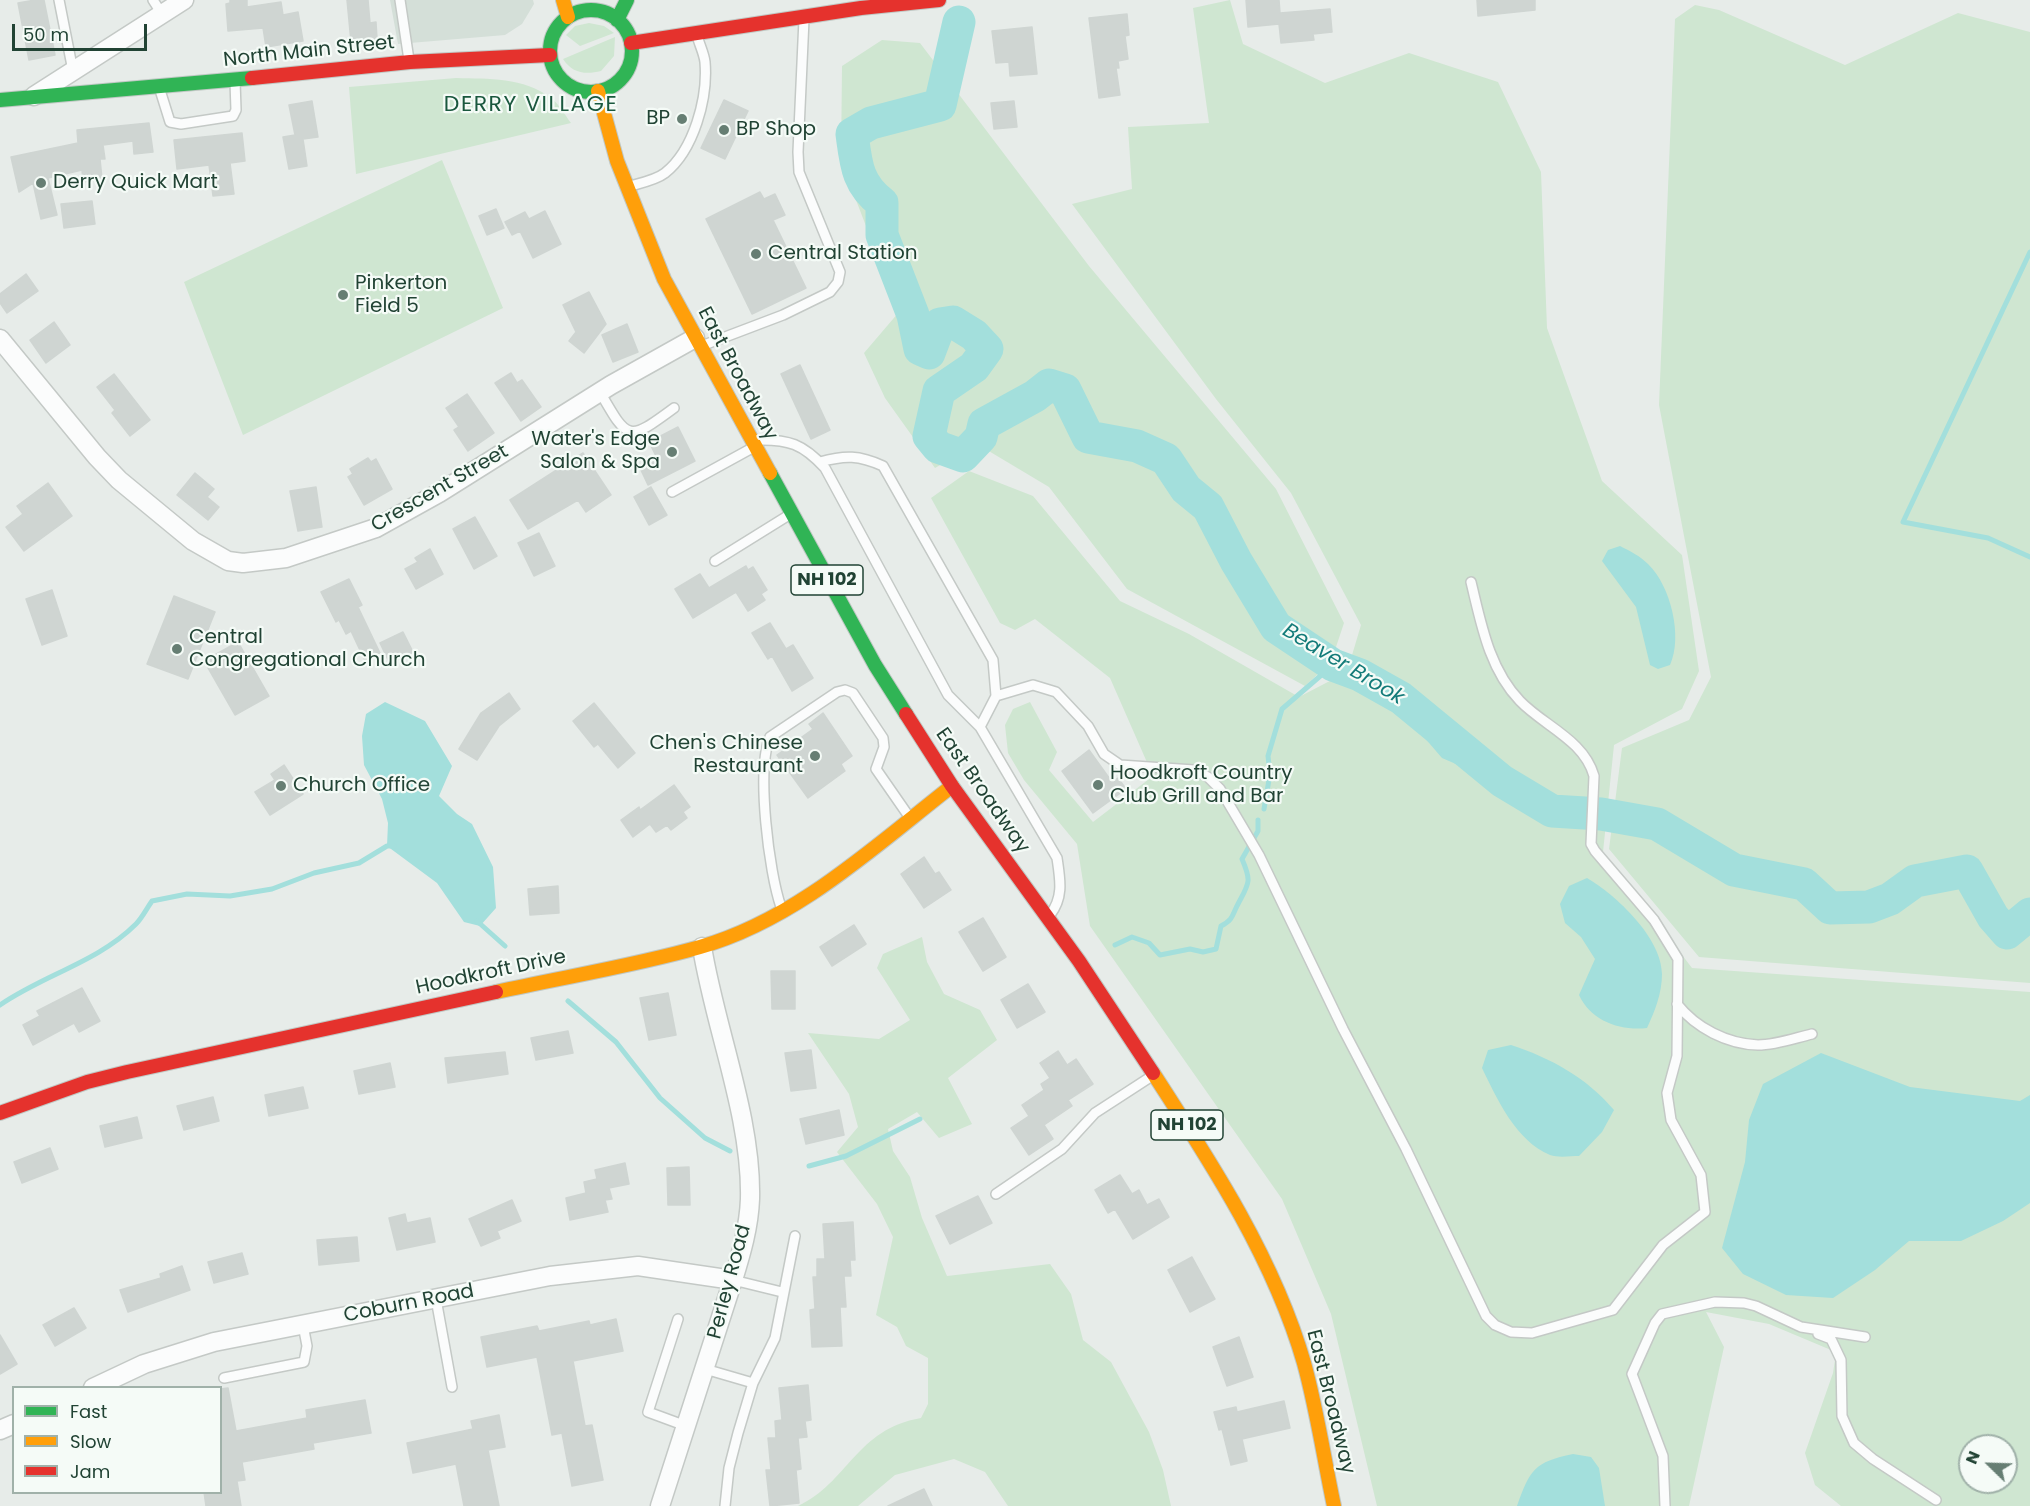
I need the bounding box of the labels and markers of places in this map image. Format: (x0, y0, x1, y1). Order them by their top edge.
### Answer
place label: BP (646, 107, 670, 131)
marker: BP (675, 112, 689, 126)
place label: BP Shop (736, 118, 816, 142)
marker: BP Shop (717, 123, 731, 137)
place label: Derry Quick Mart (53, 171, 218, 195)
marker: Derry Quick Mart (34, 176, 48, 190)
place label: Central Station (768, 242, 917, 266)
marker: Central Station (749, 247, 763, 261)
place label: Pinkerton Field 5 (355, 272, 447, 319)
marker: Pinkerton Field 5 (336, 288, 350, 302)
place label: Water's Edge Salon & Spa (531, 428, 660, 475)
marker: Water's Edge Salon & Spa (665, 445, 679, 459)
place label: Central Congregational Church (189, 626, 425, 673)
marker: Central Congregational Church (170, 642, 184, 656)
place label: Chen's Chinese Restaurant (649, 732, 803, 779)
marker: Chen's Chinese Restaurant (808, 749, 822, 763)
place label: Hoodkroft Country Club Grill and Bar (1110, 762, 1293, 809)
place label: Church Office (293, 774, 430, 798)
marker: Hoodkroft Country Club Grill and Bar (1091, 778, 1105, 792)
marker: Church Office (274, 779, 288, 793)

